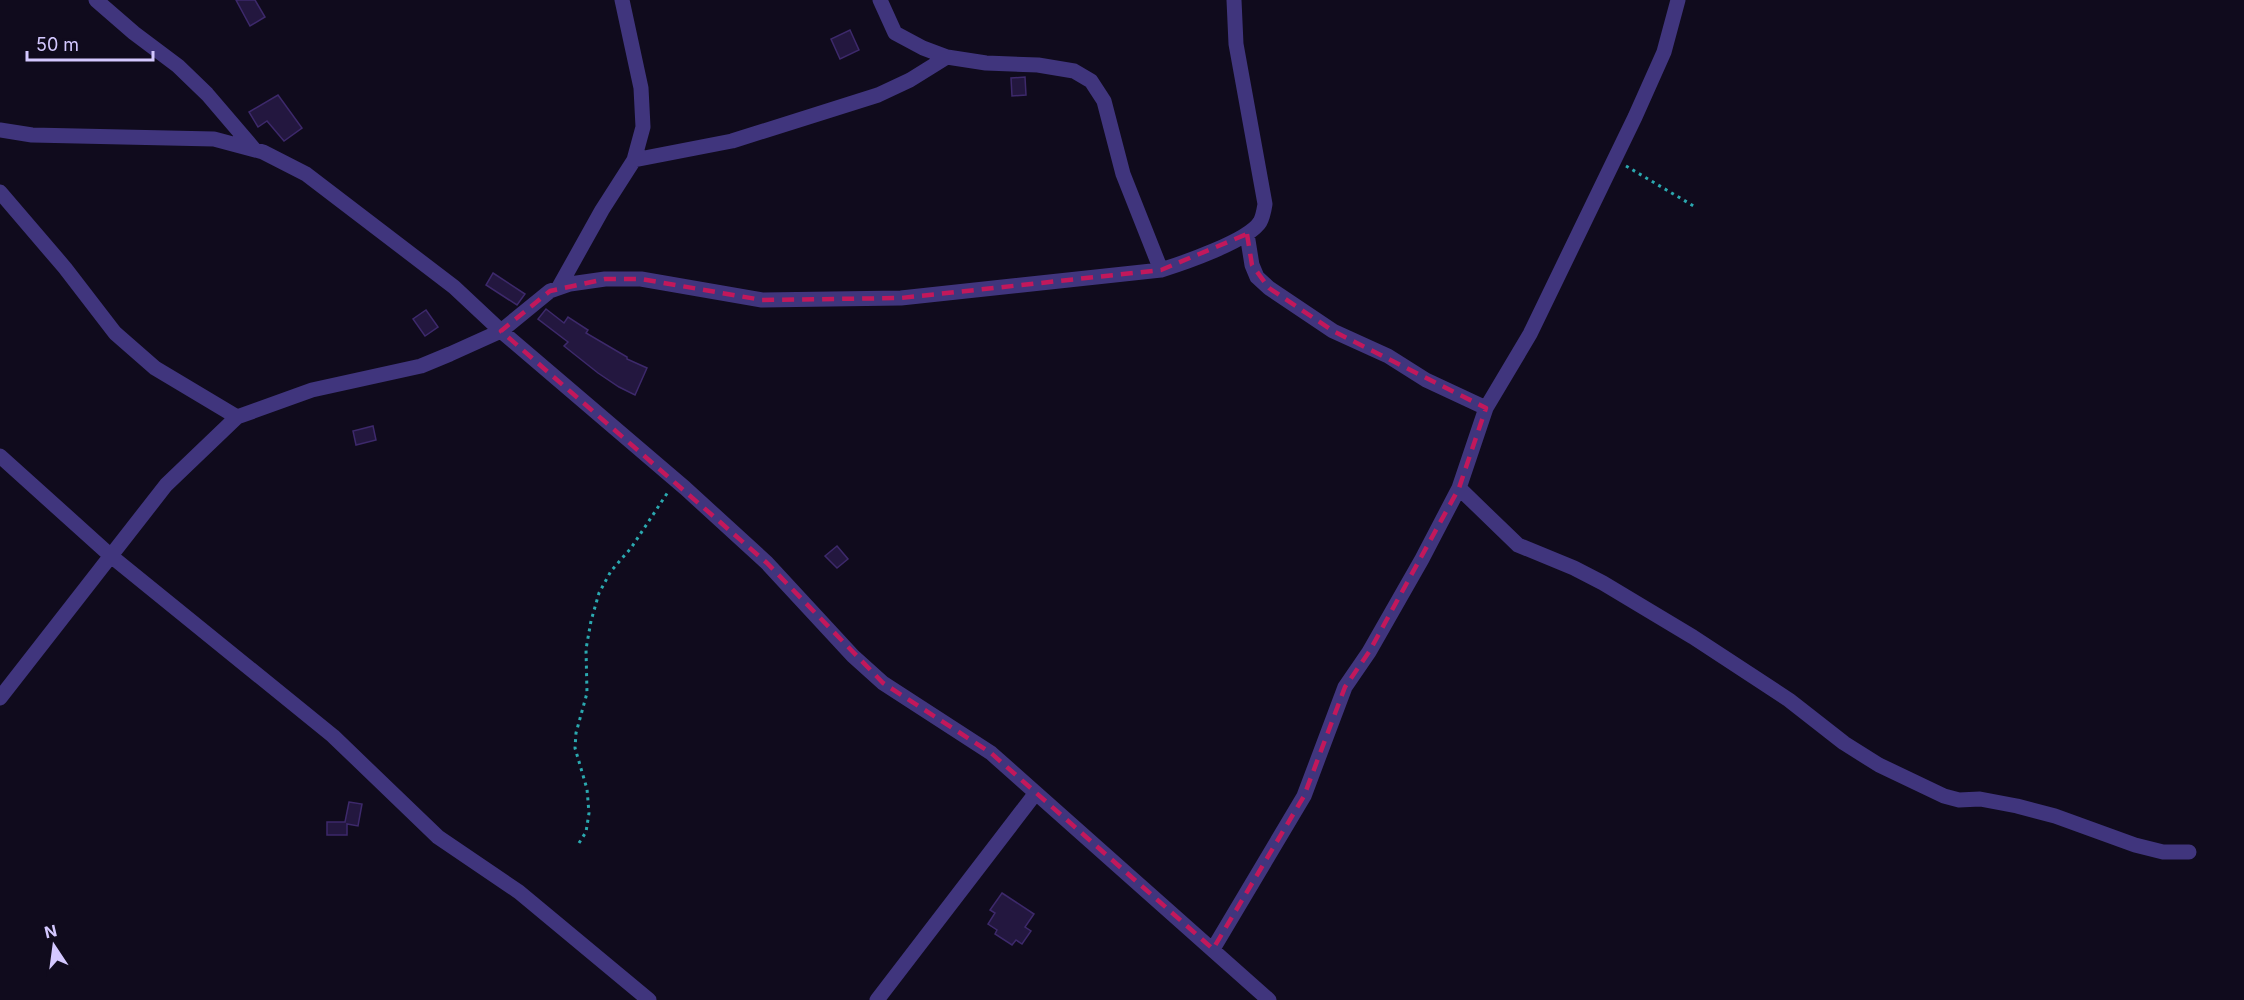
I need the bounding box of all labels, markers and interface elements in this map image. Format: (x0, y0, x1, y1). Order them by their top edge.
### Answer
scale bar (27, 24, 153, 62)
text: 50 m (36, 34, 79, 55)
north arrow (24, 916, 84, 976)
text: N (42, 920, 59, 943)

